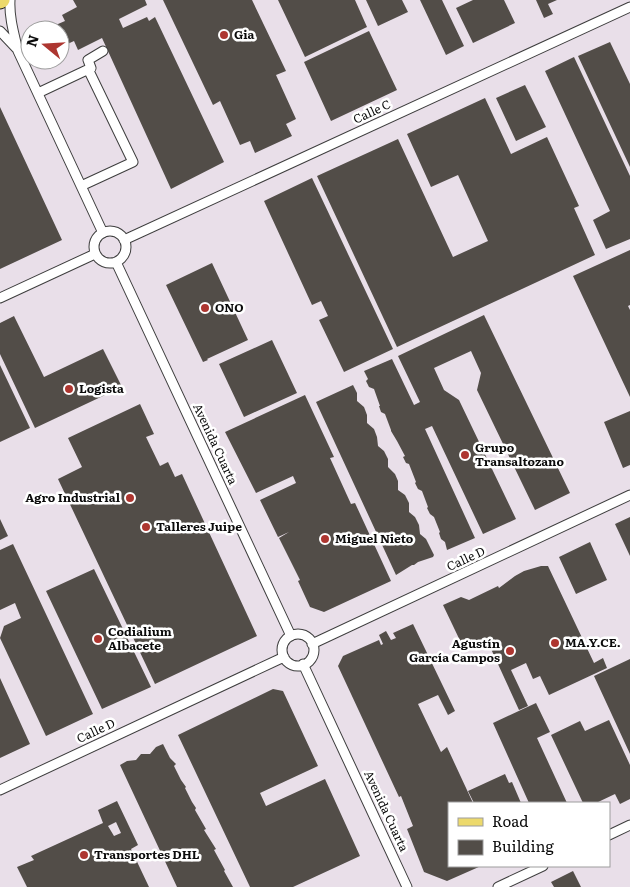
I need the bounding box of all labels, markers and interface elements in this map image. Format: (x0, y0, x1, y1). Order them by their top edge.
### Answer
north arrow (20, 20, 70, 70)
place label: Gia (234, 25, 255, 43)
marker: Gia (218, 29, 230, 41)
text: N (20, 32, 43, 49)
street label: Calle C (350, 95, 393, 128)
place label: ONO (215, 298, 244, 316)
marker: ONO (199, 302, 211, 314)
place label: Logista (79, 379, 124, 397)
marker: Logista (63, 383, 75, 395)
street label: Avenida Cuarta (189, 400, 243, 488)
place label: Grupo Transaltozano (475, 438, 564, 470)
marker: Grupo Transaltozano (459, 449, 471, 461)
place label: Agro Industrial (25, 488, 121, 506)
marker: Agro Industrial (124, 492, 136, 504)
place label: Talleres Juipe (156, 517, 242, 535)
marker: Talleres Juipe (140, 521, 152, 533)
place label: Miguel Nieto (335, 529, 414, 547)
marker: Miguel Nieto (319, 533, 331, 545)
street label: Calle D (443, 541, 488, 575)
place label: Codialium Albacete (108, 622, 172, 654)
marker: Codialium Albacete (92, 633, 104, 645)
place label: MA.Y.CE. (565, 633, 621, 651)
place label: Agustín García Campos (409, 634, 501, 666)
marker: MA.Y.CE. (549, 637, 561, 649)
marker: Agustín García Campos (504, 645, 516, 657)
street label: Calle D (73, 713, 118, 747)
street label: Avenida Cuarta (360, 767, 414, 855)
legend (448, 802, 610, 867)
text: Road (492, 809, 528, 832)
text: Building (492, 834, 554, 857)
place label: Transportes DHL (94, 845, 200, 863)
marker: Transportes DHL (78, 849, 90, 861)

